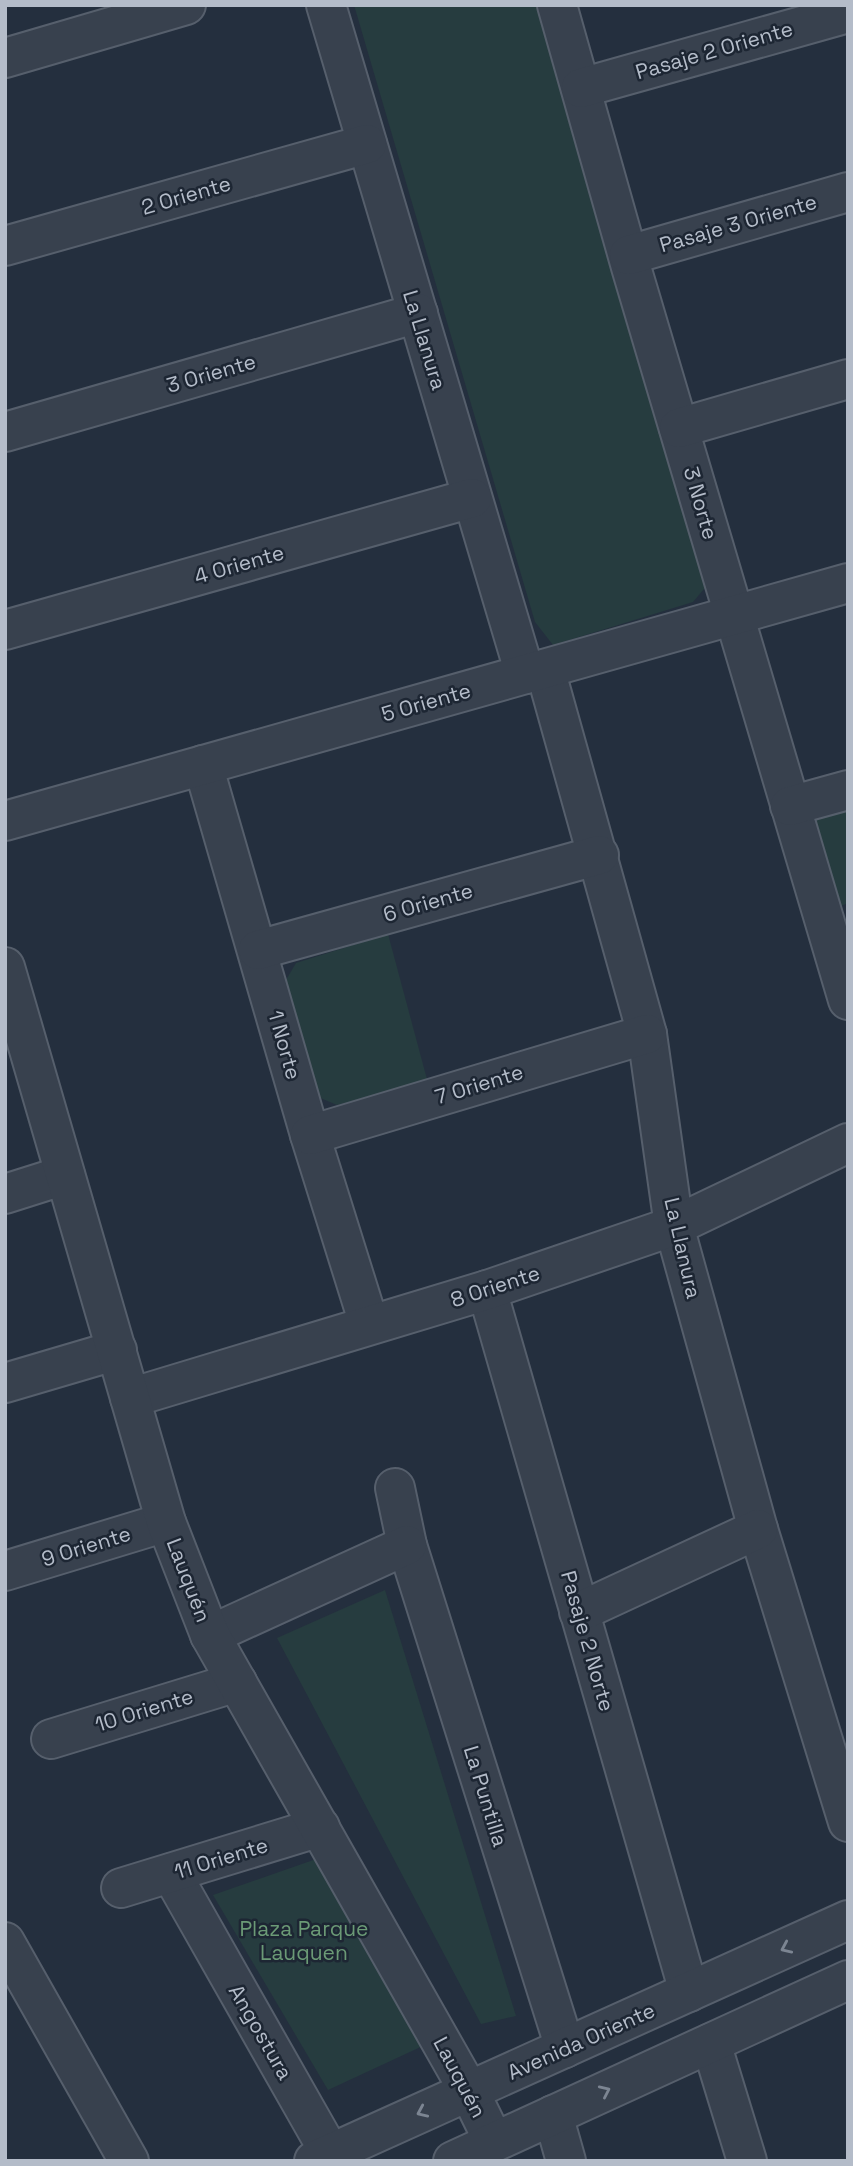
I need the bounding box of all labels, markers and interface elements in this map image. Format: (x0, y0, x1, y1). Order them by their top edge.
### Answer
street label: Pasaje 2 Oriente (632, 15, 796, 85)
street label: 2 Oriente (138, 169, 234, 221)
street label: Pasaje 3 Oriente (656, 188, 820, 258)
street label: La Llanura (397, 287, 453, 393)
street label: 3 Oriente (163, 347, 259, 399)
street label: 3 Norte (678, 463, 724, 543)
street label: 4 Oriente (191, 538, 287, 590)
street label: 5 Oriente (378, 676, 474, 728)
street label: 6 Oriente (380, 876, 476, 928)
street label: 1 Norte (262, 1007, 308, 1083)
street label: 7 Oriente (432, 1058, 526, 1110)
street label: La Llanura (658, 1195, 708, 1301)
street label: 8 Oriente (447, 1259, 543, 1313)
street label: 9 Oriente (38, 1520, 134, 1572)
street label: Lauquén (161, 1534, 217, 1626)
street label: Pasaje 2 Norte (555, 1568, 621, 1714)
street label: 10 Oriente (92, 1682, 196, 1738)
street label: La Puntilla (458, 1742, 514, 1850)
street label: 11 Oriente (171, 1831, 271, 1885)
park label: Plaza Parque Lauquen (240, 1915, 369, 1966)
one-way arrow (780, 1940, 793, 1954)
street label: Angostura (223, 1980, 299, 2084)
street label: Avenida Oriente (503, 1996, 659, 2086)
street label: Lauquén (427, 2032, 493, 2122)
one-way arrow (597, 2085, 610, 2099)
one-way arrow (417, 2104, 429, 2118)

